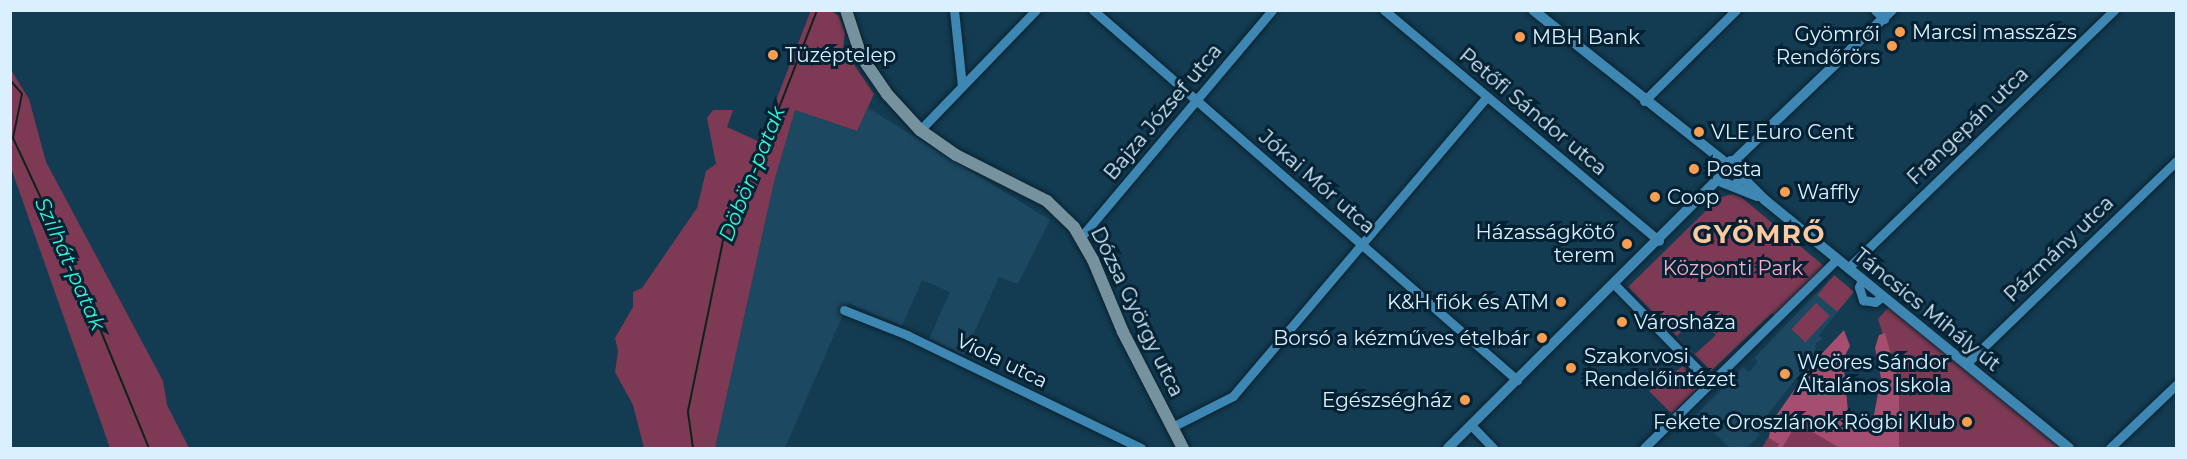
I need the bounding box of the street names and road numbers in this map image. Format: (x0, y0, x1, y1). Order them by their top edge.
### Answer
street label: Bajza József utca (1099, 39, 1227, 185)
street label: Petőfi Sándor utca (1454, 43, 1612, 181)
street label: Frangepán utca (1902, 62, 2034, 190)
street label: Jókai Mór utca (1254, 125, 1380, 239)
street label: Pázmány utca (1999, 191, 2119, 307)
street label: Dózsa György utca (1085, 223, 1189, 401)
street label: Táncsics Mihály út (1849, 244, 2005, 376)
street label: Viola utca (953, 329, 1051, 393)

